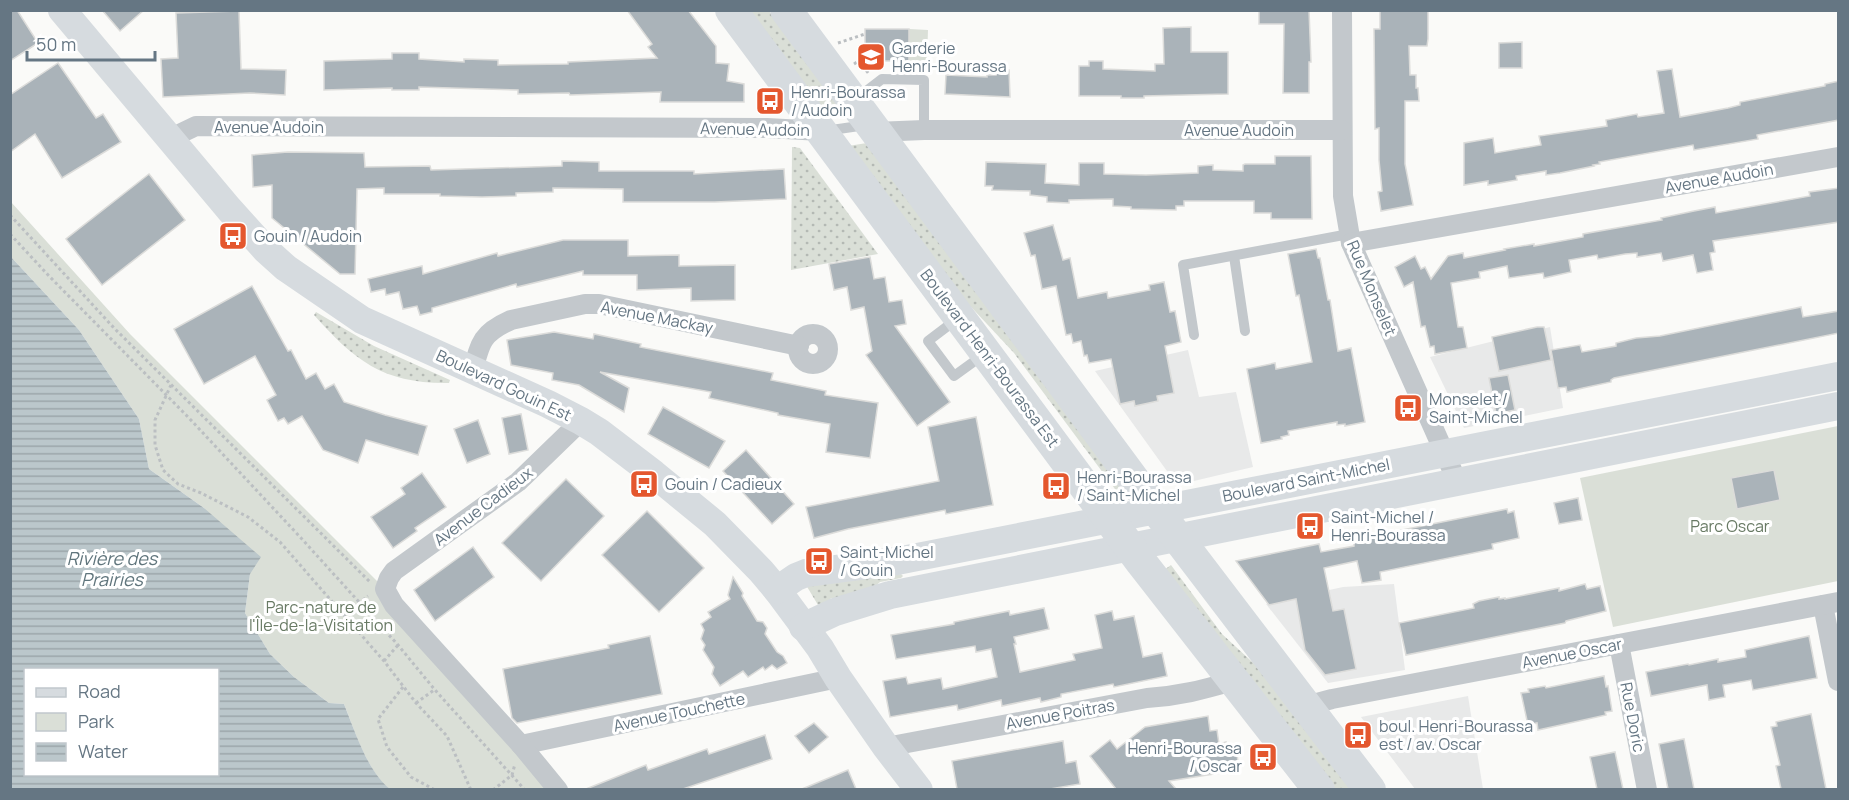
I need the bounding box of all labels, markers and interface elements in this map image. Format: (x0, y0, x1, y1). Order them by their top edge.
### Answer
scale bar (27, 24, 154, 62)
text: 50 m (36, 32, 76, 56)
place label: Garderie Henri-Bourassa (892, 37, 1007, 77)
school or university icon: Garderie Henri-Bourassa (855, 41, 887, 73)
place label: Henri-Bourassa / Audoin (791, 81, 906, 121)
bus stop icon: Henri-Bourassa / Audoin (754, 85, 786, 117)
street label: Avenue Audoin (214, 116, 324, 138)
street label: Avenue Audoin (700, 117, 810, 141)
street label: Avenue Audoin (1184, 119, 1294, 141)
street label: Avenue Audoin (1663, 158, 1775, 198)
bus stop icon: Gouin / Audoin (217, 220, 249, 252)
place label: Gouin / Audoin (254, 225, 362, 247)
street label: Rue Monselet (1342, 237, 1402, 339)
street label: Boulevard Henri-Bourassa Est (916, 264, 1064, 452)
street label: Avenue Mackay (599, 295, 716, 339)
street label: Boulevard Gouin Est (433, 344, 575, 426)
place label: Monselet / Saint-Michel (1429, 388, 1523, 428)
bus stop icon: Monselet / Saint-Michel (1392, 392, 1424, 424)
street label: Boulevard Saint-Michel (1220, 453, 1392, 507)
street label: Avenue Cadieux (429, 461, 538, 551)
place label: Henri-Bourassa / Saint-Michel (1077, 466, 1192, 506)
bus stop icon: Gouin / Cadieux (628, 468, 660, 500)
bus stop icon: Henri-Bourassa / Saint-Michel (1040, 470, 1072, 502)
place label: Gouin / Cadieux (665, 473, 782, 495)
place label: Saint-Michel / Henri-Bourassa (1331, 506, 1446, 546)
bus stop icon: Saint-Michel / Henri-Bourassa (1294, 510, 1326, 542)
park label: Parc Oscar (1690, 515, 1770, 537)
place label: Saint-Michel / Gouin (840, 541, 934, 581)
bus stop icon: Saint-Michel / Gouin (803, 545, 835, 577)
water label: Rivière des Prairies (67, 546, 159, 591)
park label: Parc-nature de l'Île-de-la-Visitation (249, 596, 393, 636)
street label: Avenue Oscar (1520, 632, 1624, 673)
legend (24, 668, 219, 776)
text: Road (78, 679, 121, 703)
street label: Rue Doric (1615, 680, 1651, 754)
street label: Avenue Touchette (611, 687, 747, 737)
street label: Avenue Poitras (1004, 694, 1116, 734)
text: Park (78, 709, 115, 733)
place label: boul. Henri-Bourassa est / av. Oscar (1379, 715, 1533, 755)
bus stop icon: boul. Henri-Bourassa est / av. Oscar (1342, 719, 1374, 751)
place label: Henri-Bourassa / Oscar (1127, 737, 1242, 777)
text: Water (78, 739, 128, 763)
bus stop icon: Henri-Bourassa / Oscar (1247, 741, 1279, 773)

